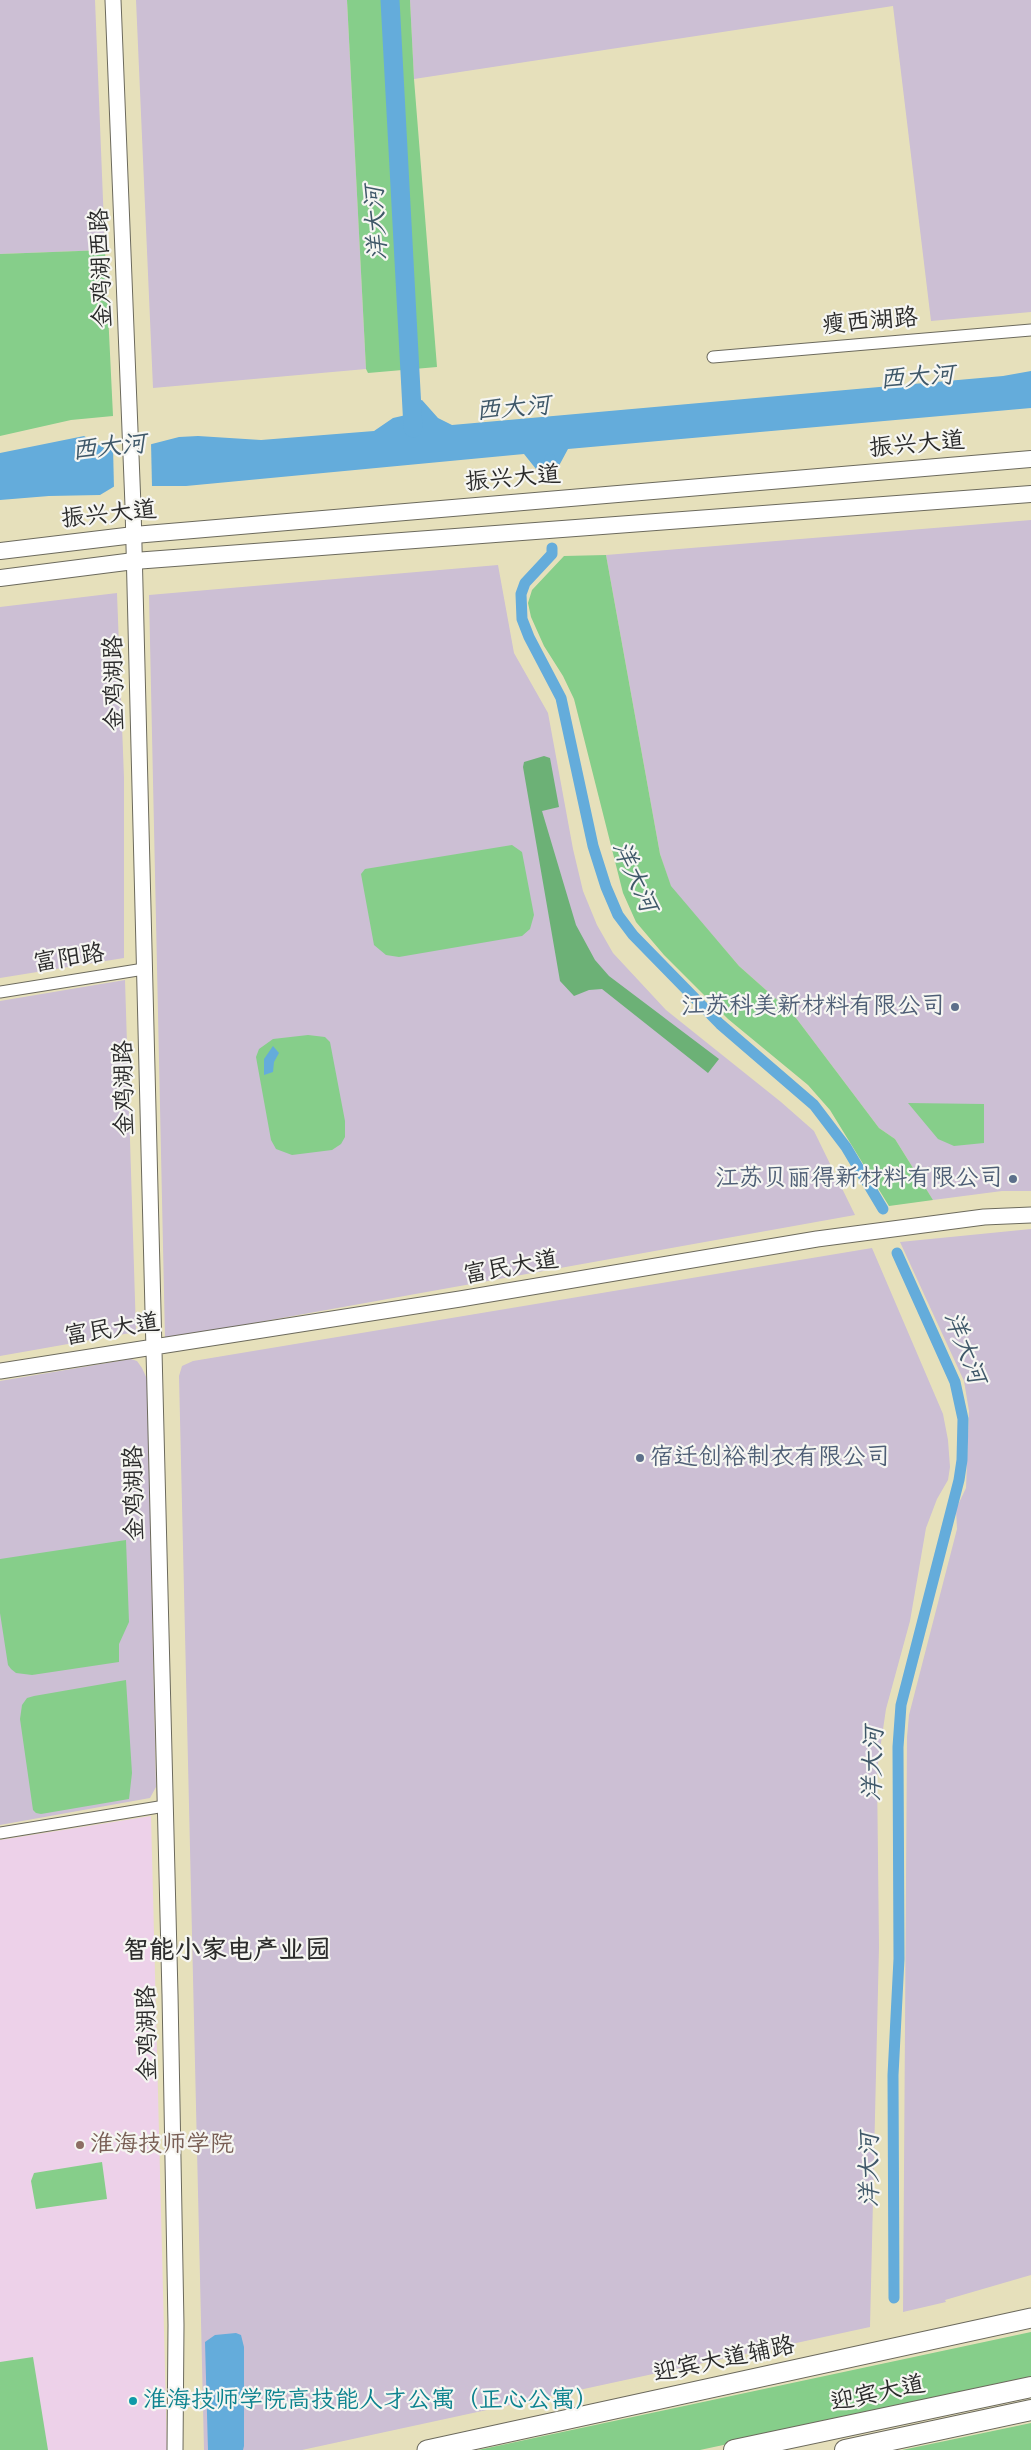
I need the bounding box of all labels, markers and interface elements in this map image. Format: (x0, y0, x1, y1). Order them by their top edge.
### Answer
water label: 洋大河 (360, 185, 394, 261)
street label: 金鸡湖西路 (86, 208, 118, 328)
street label: 瘦西湖路 (821, 303, 919, 341)
water label: 西大河 (879, 360, 955, 396)
water label: 西大河 (474, 391, 552, 427)
street label: 振兴大道 (868, 426, 966, 464)
water label: 西大河 (70, 429, 148, 467)
street label: 振兴大道 (464, 460, 562, 498)
street label: 振兴大道 (60, 496, 158, 534)
street label: 金鸡湖路 (100, 635, 130, 731)
water label: 洋大河 (605, 837, 663, 917)
street label: 富阳路 (31, 939, 107, 979)
place label: 江苏科美新材料有限公司 (681, 993, 945, 1021)
marker: 江苏科美新材料有限公司 (949, 1001, 961, 1013)
street label: 金鸡湖路 (110, 1040, 140, 1136)
place label: 江苏贝丽得新材料有限公司 (715, 1165, 1003, 1193)
marker: 江苏贝丽得新材料有限公司 (1007, 1173, 1019, 1185)
street label: 富民大道 (461, 1245, 561, 1291)
street label: 富民大道 (62, 1308, 162, 1352)
water label: 洋大河 (937, 1308, 991, 1388)
place label: 宿迁创裕制衣有限公司 (650, 1444, 890, 1472)
street label: 金鸡湖路 (120, 1445, 150, 1541)
marker: 宿迁创裕制衣有限公司 (634, 1452, 646, 1464)
water label: 洋大河 (858, 1726, 890, 1802)
district label: 智能小家电产业园 (123, 1935, 331, 1967)
street label: 金鸡湖路 (133, 1985, 163, 2081)
place label: 淮海技师学院 (90, 2131, 234, 2159)
water label: 洋大河 (855, 2133, 885, 2207)
marker: 淮海技师学院 (74, 2139, 86, 2151)
street label: 迎宾大道辅路 (651, 2331, 797, 2389)
street label: 迎宾大道 (828, 2370, 928, 2418)
place label: 淮海技师学院高技能人才公寓（正心公寓） (143, 2387, 599, 2415)
marker: 淮海技师学院高技能人才公寓（正心公寓） (127, 2395, 139, 2407)

